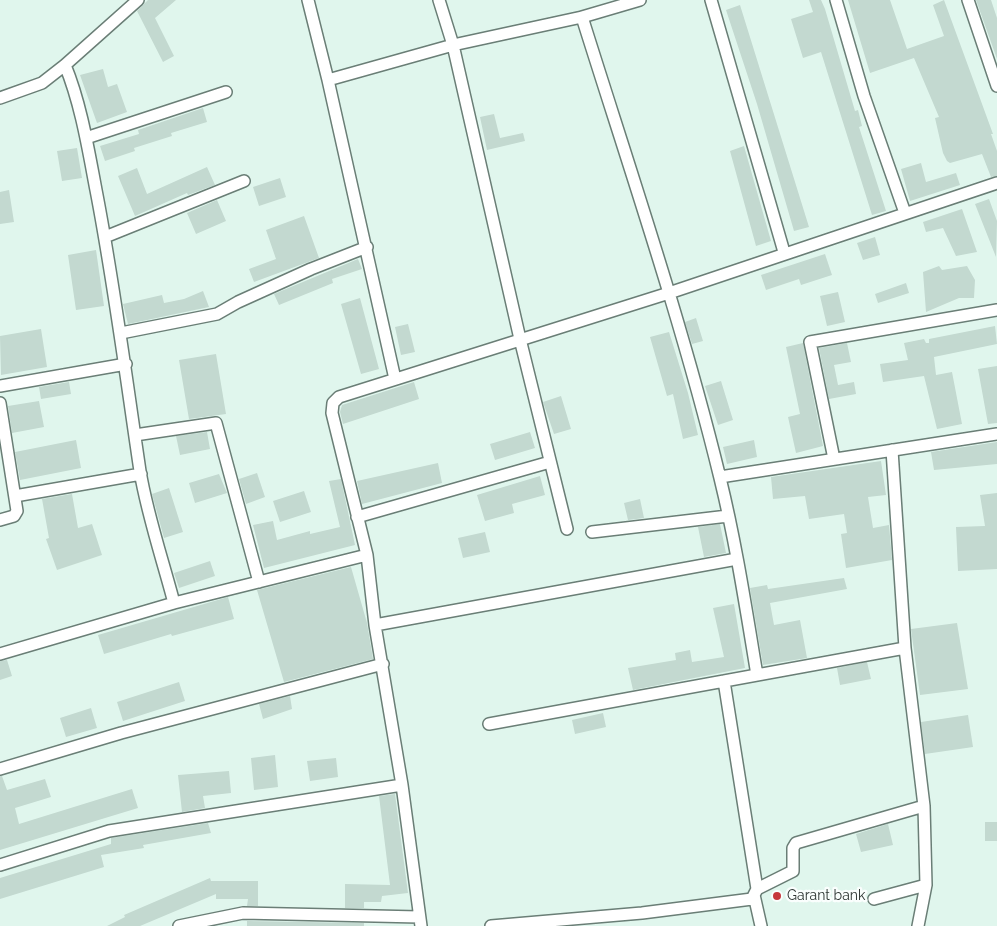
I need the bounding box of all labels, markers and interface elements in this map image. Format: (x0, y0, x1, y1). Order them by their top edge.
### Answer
place label: Garant bank (787, 888, 865, 904)
marker: Garant bank (771, 890, 783, 902)

